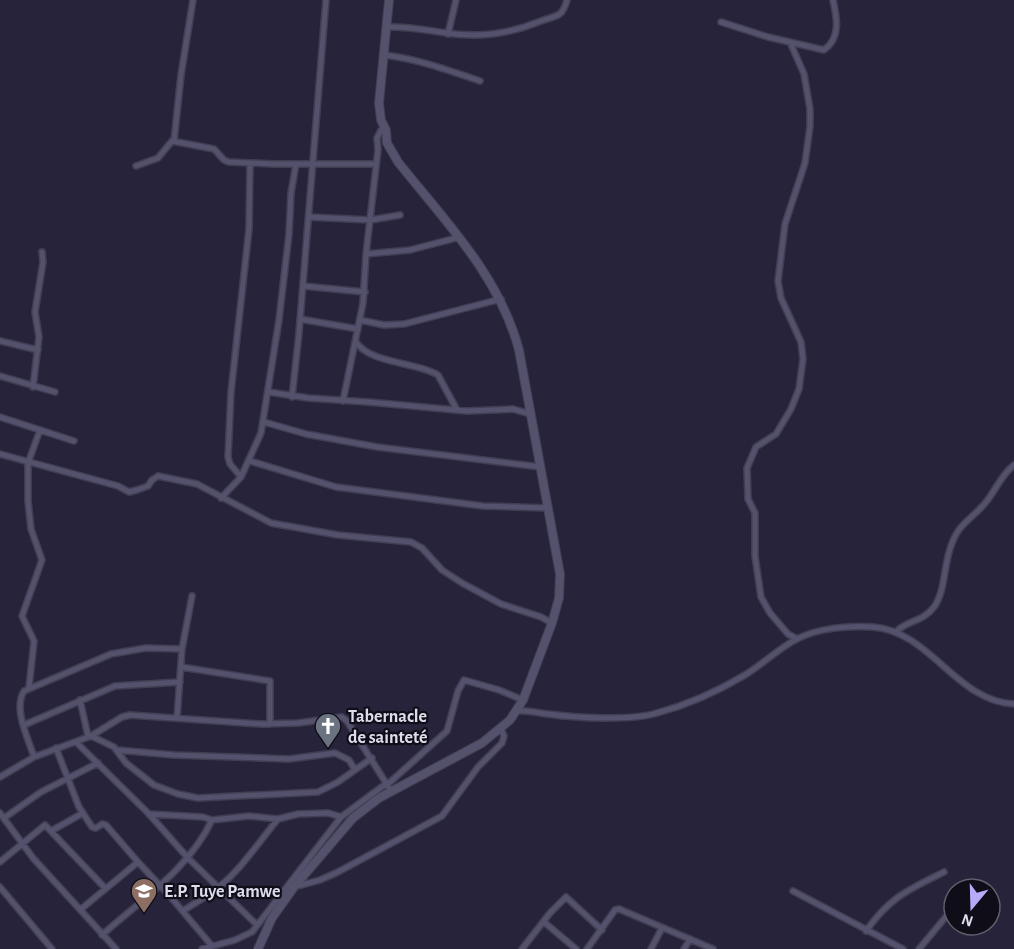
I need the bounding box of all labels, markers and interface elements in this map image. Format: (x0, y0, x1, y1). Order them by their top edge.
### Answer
place label: Tabernacle de sainteté (348, 708, 427, 747)
church icon: Tabernacle de sainteté (313, 711, 343, 749)
school or university icon: E.P. Tuye Pamwe (129, 876, 159, 914)
north arrow (942, 877, 1002, 937)
place label: E.P. Tuye Pamwe (164, 883, 280, 901)
text: N (960, 911, 975, 930)

